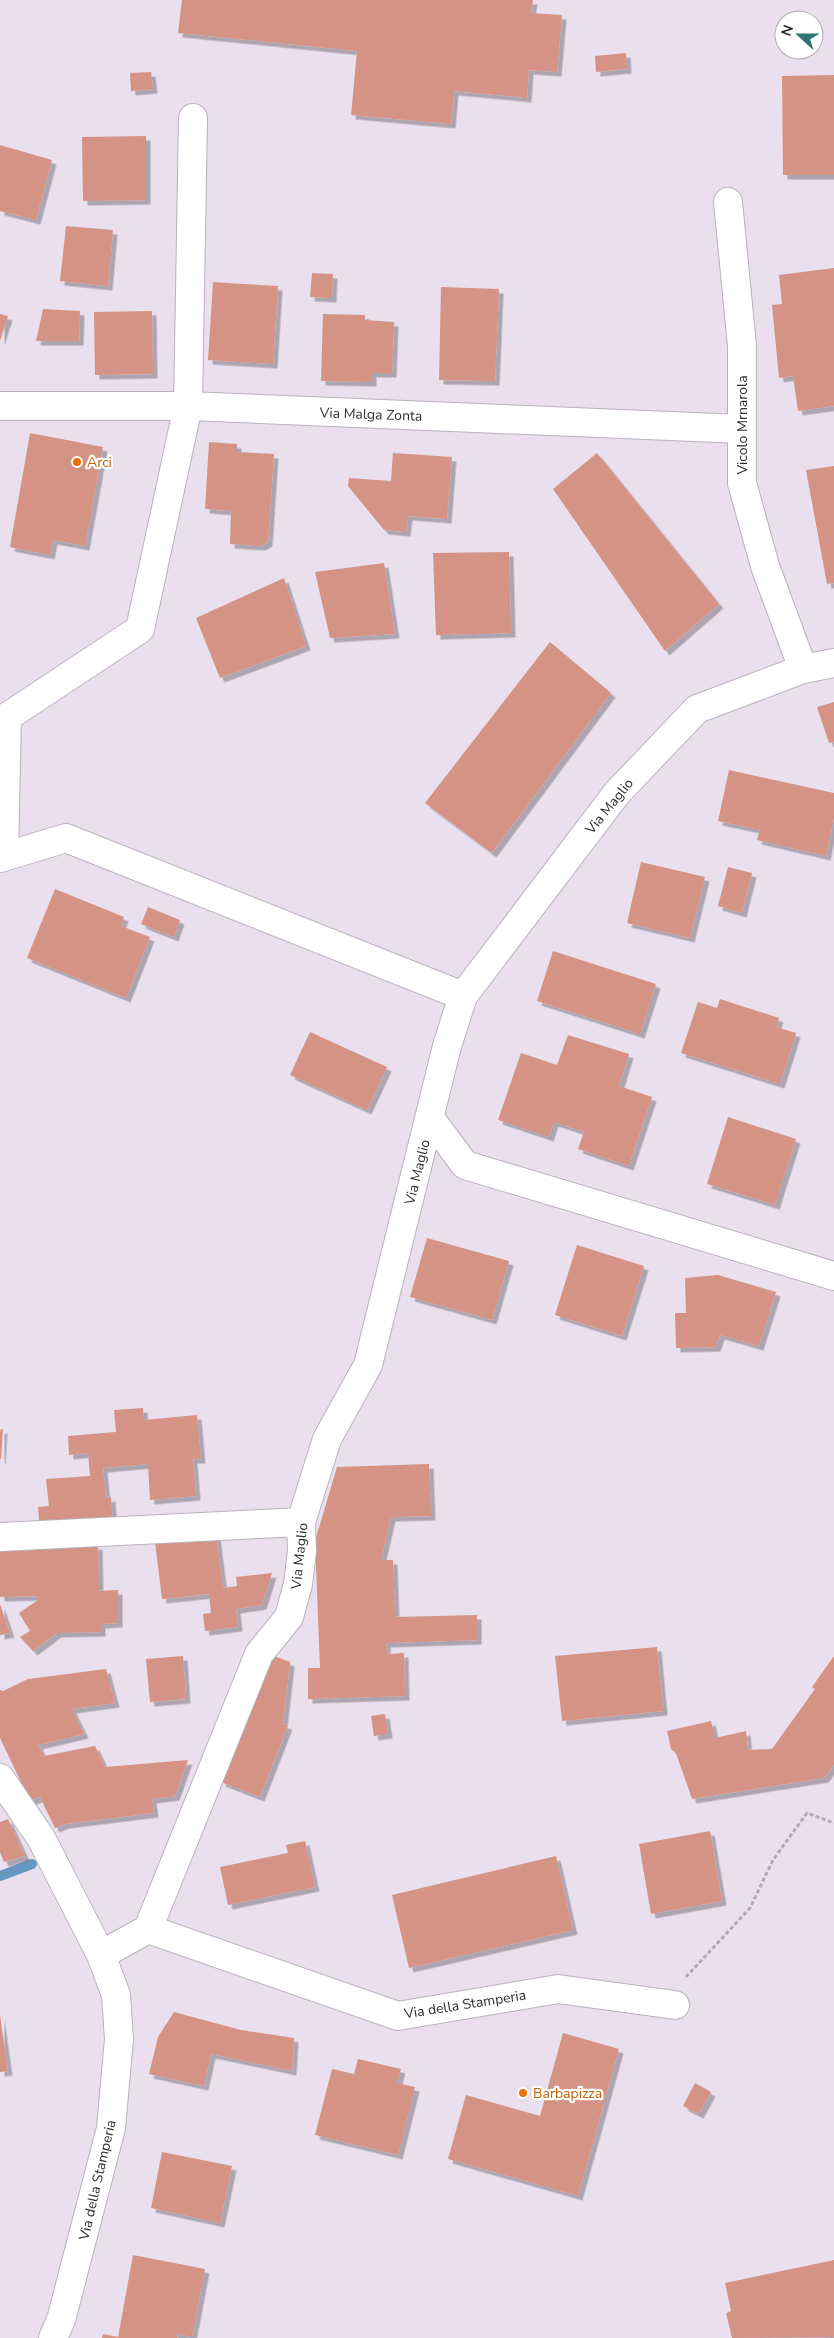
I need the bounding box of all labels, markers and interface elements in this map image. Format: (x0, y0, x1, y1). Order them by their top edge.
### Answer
north arrow (774, 10, 824, 60)
text: N (777, 22, 798, 39)
street label: Vicolo Mrnarola (733, 375, 752, 476)
street label: Via Malga Zonta (318, 403, 423, 426)
place label: Arci (87, 453, 112, 472)
marker: Arci (71, 456, 83, 468)
street label: Via Maglio (580, 774, 638, 839)
street label: Via Maglio (400, 1137, 435, 1208)
street label: Via Maglio (286, 1522, 312, 1591)
street label: Via della Stamperia (402, 1985, 527, 2024)
place label: Barbapizza (533, 2084, 602, 2103)
marker: Barbapizza (517, 2087, 529, 2099)
street label: Via della Stamperia (74, 2118, 121, 2243)

